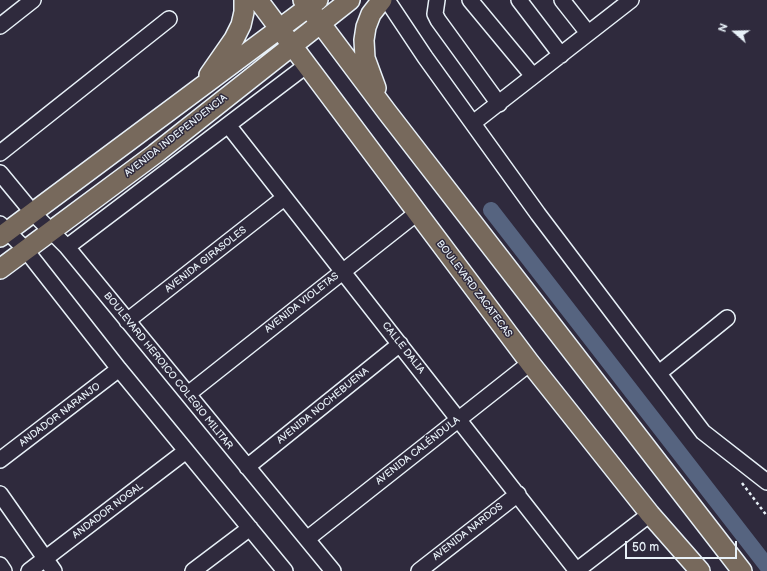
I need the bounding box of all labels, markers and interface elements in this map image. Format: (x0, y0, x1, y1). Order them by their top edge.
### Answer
north arrow (715, 12, 755, 52)
text: N (716, 22, 731, 34)
street label: AVENIDA INDEPENDENCIA (122, 92, 230, 180)
street label: AVENIDA GIRASOLES (163, 224, 249, 296)
street label: BOULEVARD ZACATECAS (434, 238, 514, 340)
street label: AVENIDA VIOLETAS (263, 270, 341, 336)
street label: BOULEVARD HEROICO COLEGIO MILITAR (101, 290, 235, 452)
street label: CALLE DALIA (379, 320, 427, 376)
street label: AVENIDA NOCHEBUENA (275, 365, 371, 447)
street label: ANDADOR NARANJO (17, 381, 103, 449)
street label: AVENIDA CALÉNDULA (373, 414, 463, 488)
street label: ANDADOR NOGAL (70, 480, 146, 542)
street label: AVENIDA NARDOS (430, 501, 506, 563)
scale bar (627, 533, 739, 559)
text: 50 m (632, 540, 659, 555)

